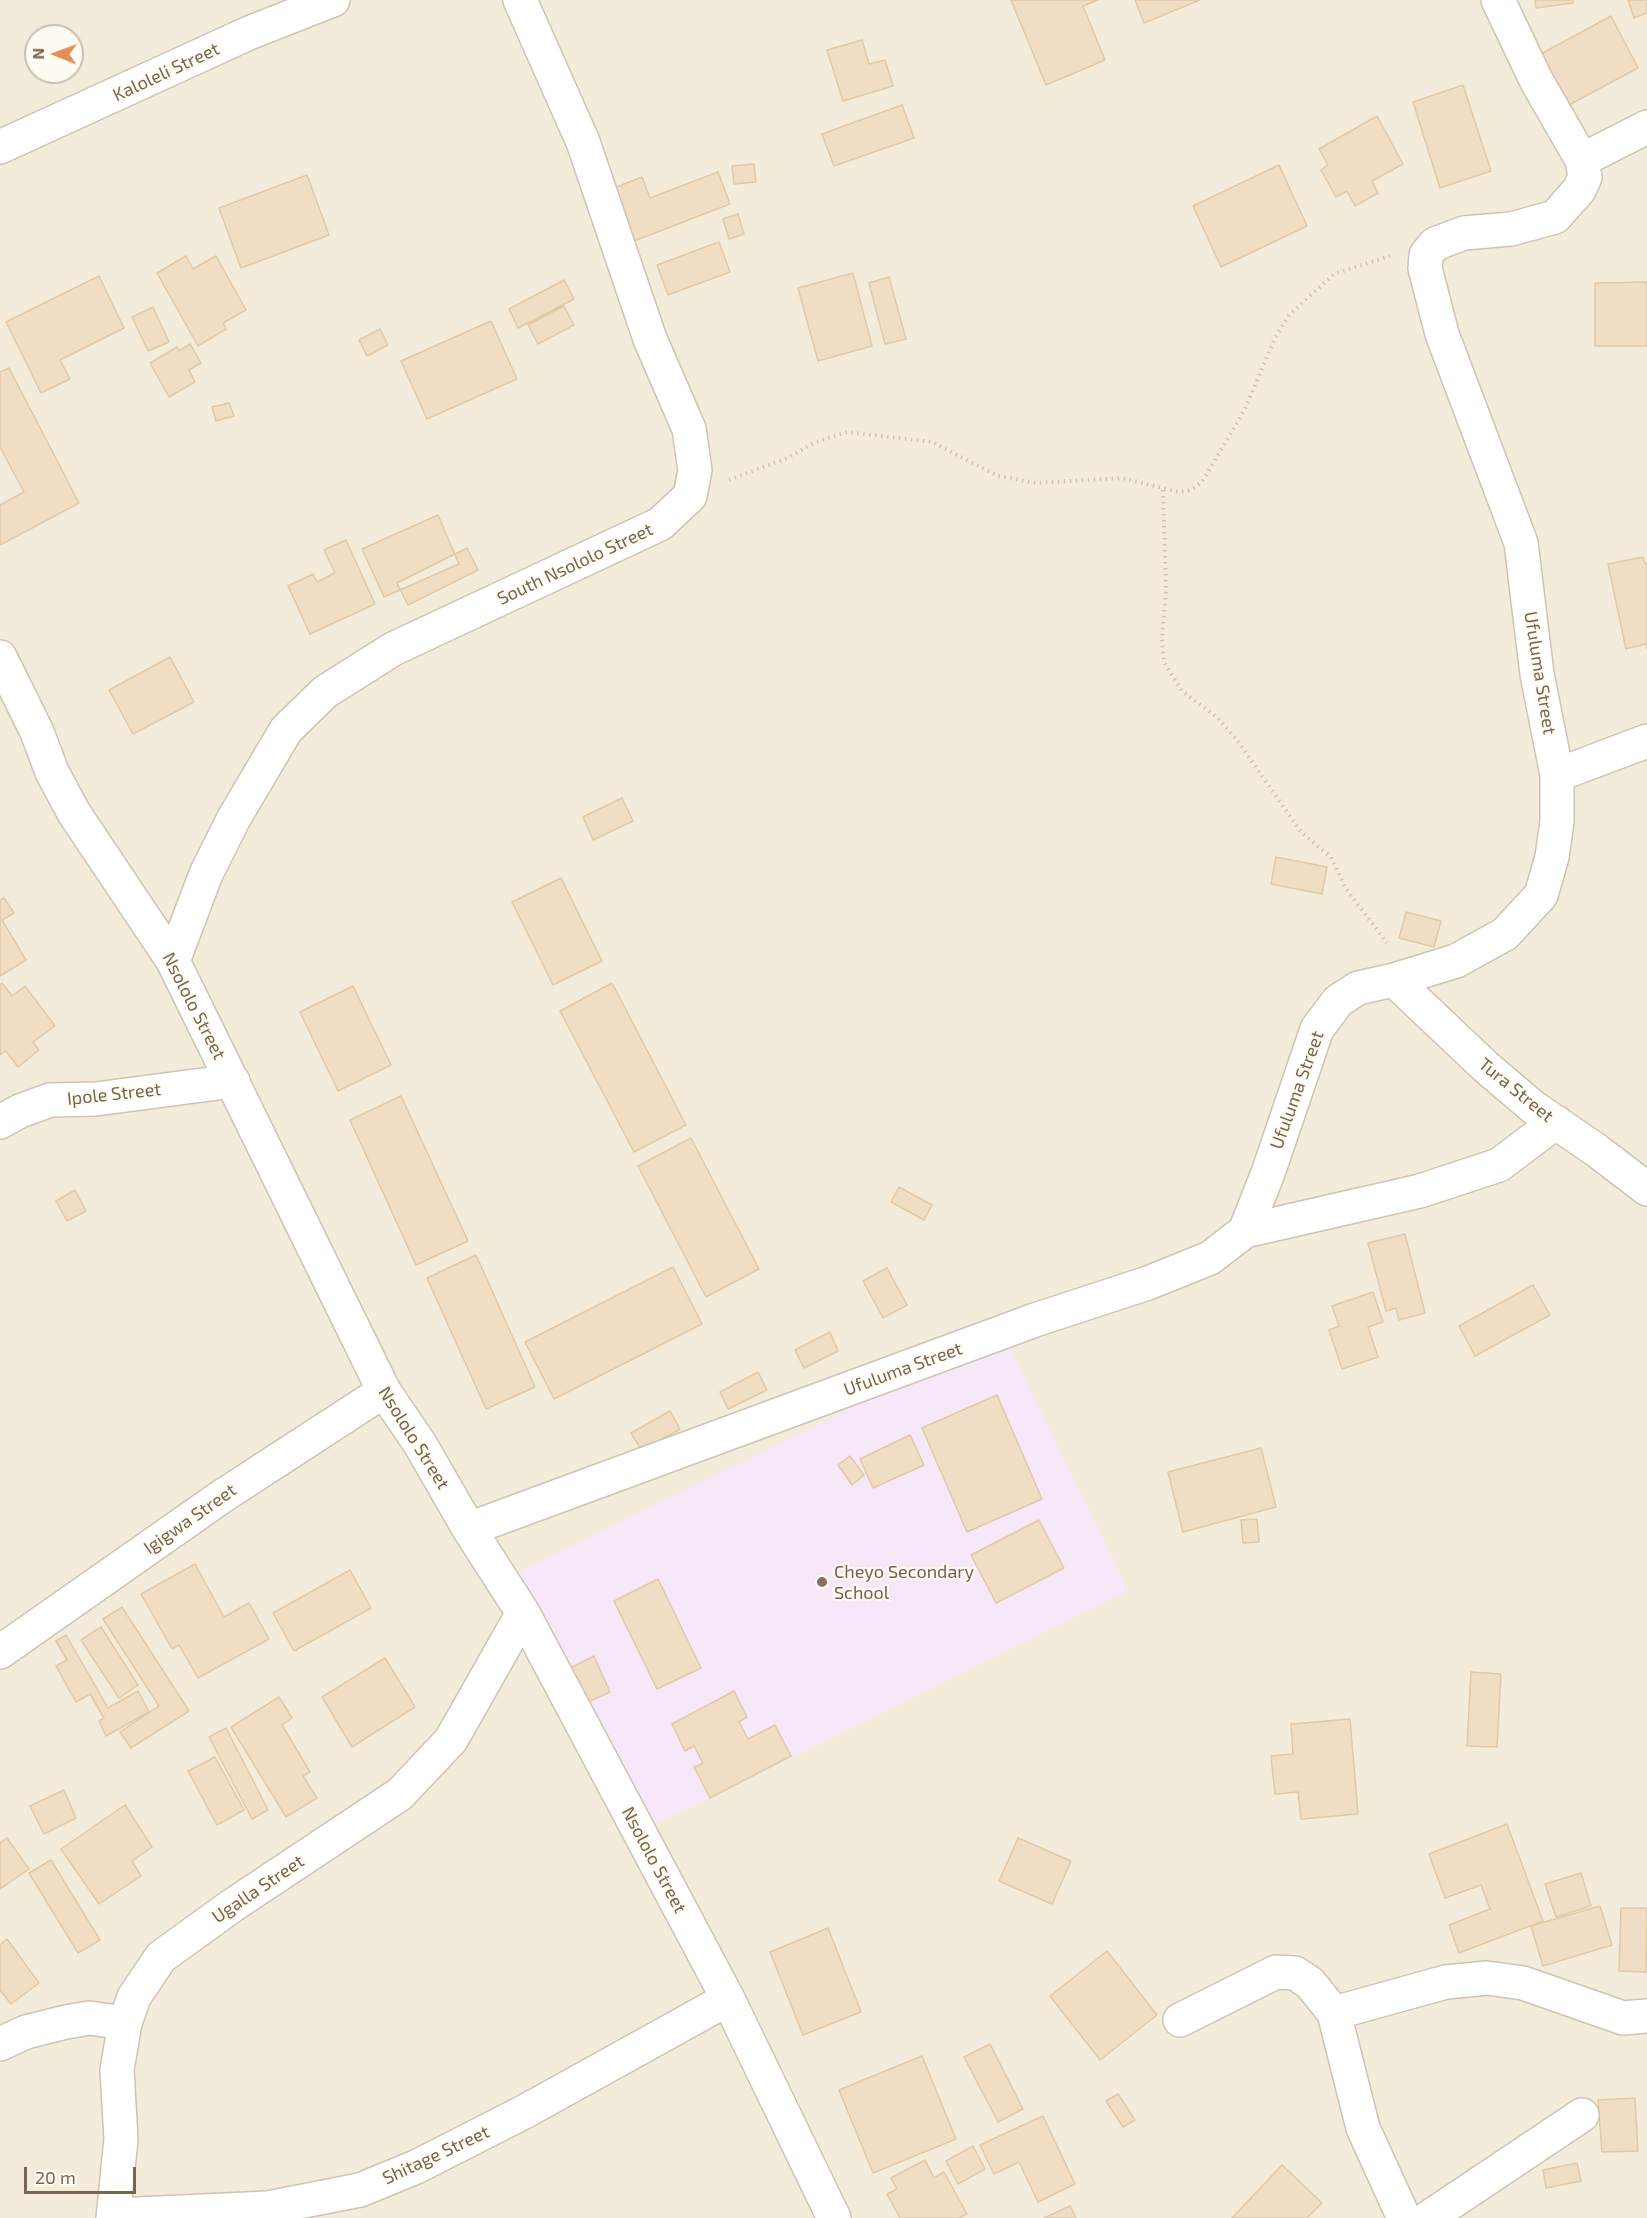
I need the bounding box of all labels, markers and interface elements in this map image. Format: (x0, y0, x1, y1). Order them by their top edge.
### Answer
north arrow (24, 24, 84, 84)
street label: Kaloleli Street (109, 38, 223, 106)
text: N (28, 48, 47, 60)
street label: South Nsololo Street (494, 518, 656, 610)
street label: Ufuluma Street (1520, 610, 1560, 736)
street label: Nsololo Street (158, 949, 230, 1063)
street label: Ufuluma Street (1266, 1028, 1328, 1152)
street label: Tura Street (1474, 1053, 1558, 1127)
street label: Ipole Street (66, 1078, 162, 1110)
street label: Ufuluma Street (841, 1338, 965, 1400)
street label: Nsololo Street (374, 1383, 454, 1493)
street label: Igigwa Street (140, 1479, 240, 1559)
place label: Cheyo Secondary School (834, 1561, 974, 1604)
marker: Cheyo Secondary School (815, 1575, 829, 1589)
street label: Nsololo Street (617, 1803, 691, 1917)
street label: Ugalla Street (208, 1850, 308, 1928)
street label: Shitage Street (379, 2121, 493, 2189)
scale bar (27, 2155, 140, 2193)
text: 20 m (35, 2166, 76, 2188)

